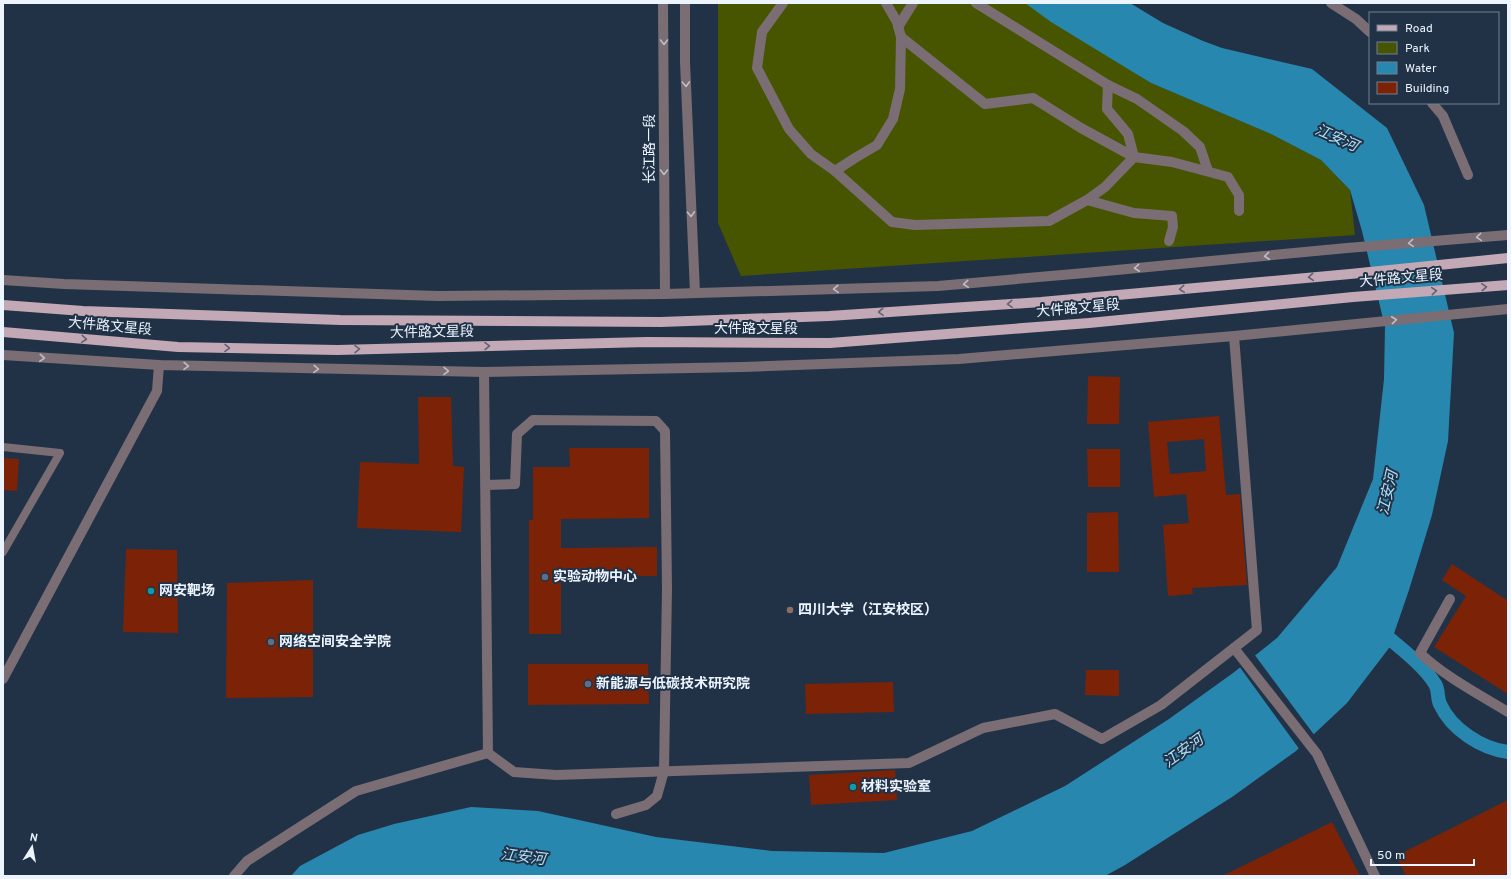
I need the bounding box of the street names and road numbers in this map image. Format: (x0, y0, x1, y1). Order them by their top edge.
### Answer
street label: 长江路一段 (642, 114, 659, 184)
street label: 大件路文星段 (1358, 266, 1444, 291)
street label: 大件路文星段 (1035, 296, 1121, 321)
street label: 大件路文星段 (67, 314, 153, 339)
street label: 大件路文星段 (714, 320, 798, 338)
street label: 大件路文星段 (390, 323, 474, 342)

